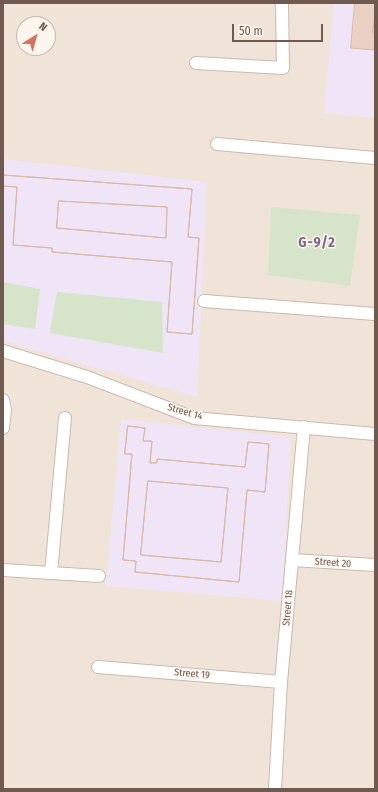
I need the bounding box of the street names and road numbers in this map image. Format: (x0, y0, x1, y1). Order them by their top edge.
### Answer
street label: Street 14 (166, 401, 204, 423)
street label: Street 20 (314, 556, 352, 570)
street label: Street 18 (280, 590, 296, 626)
street label: Street 19 (174, 666, 210, 682)

